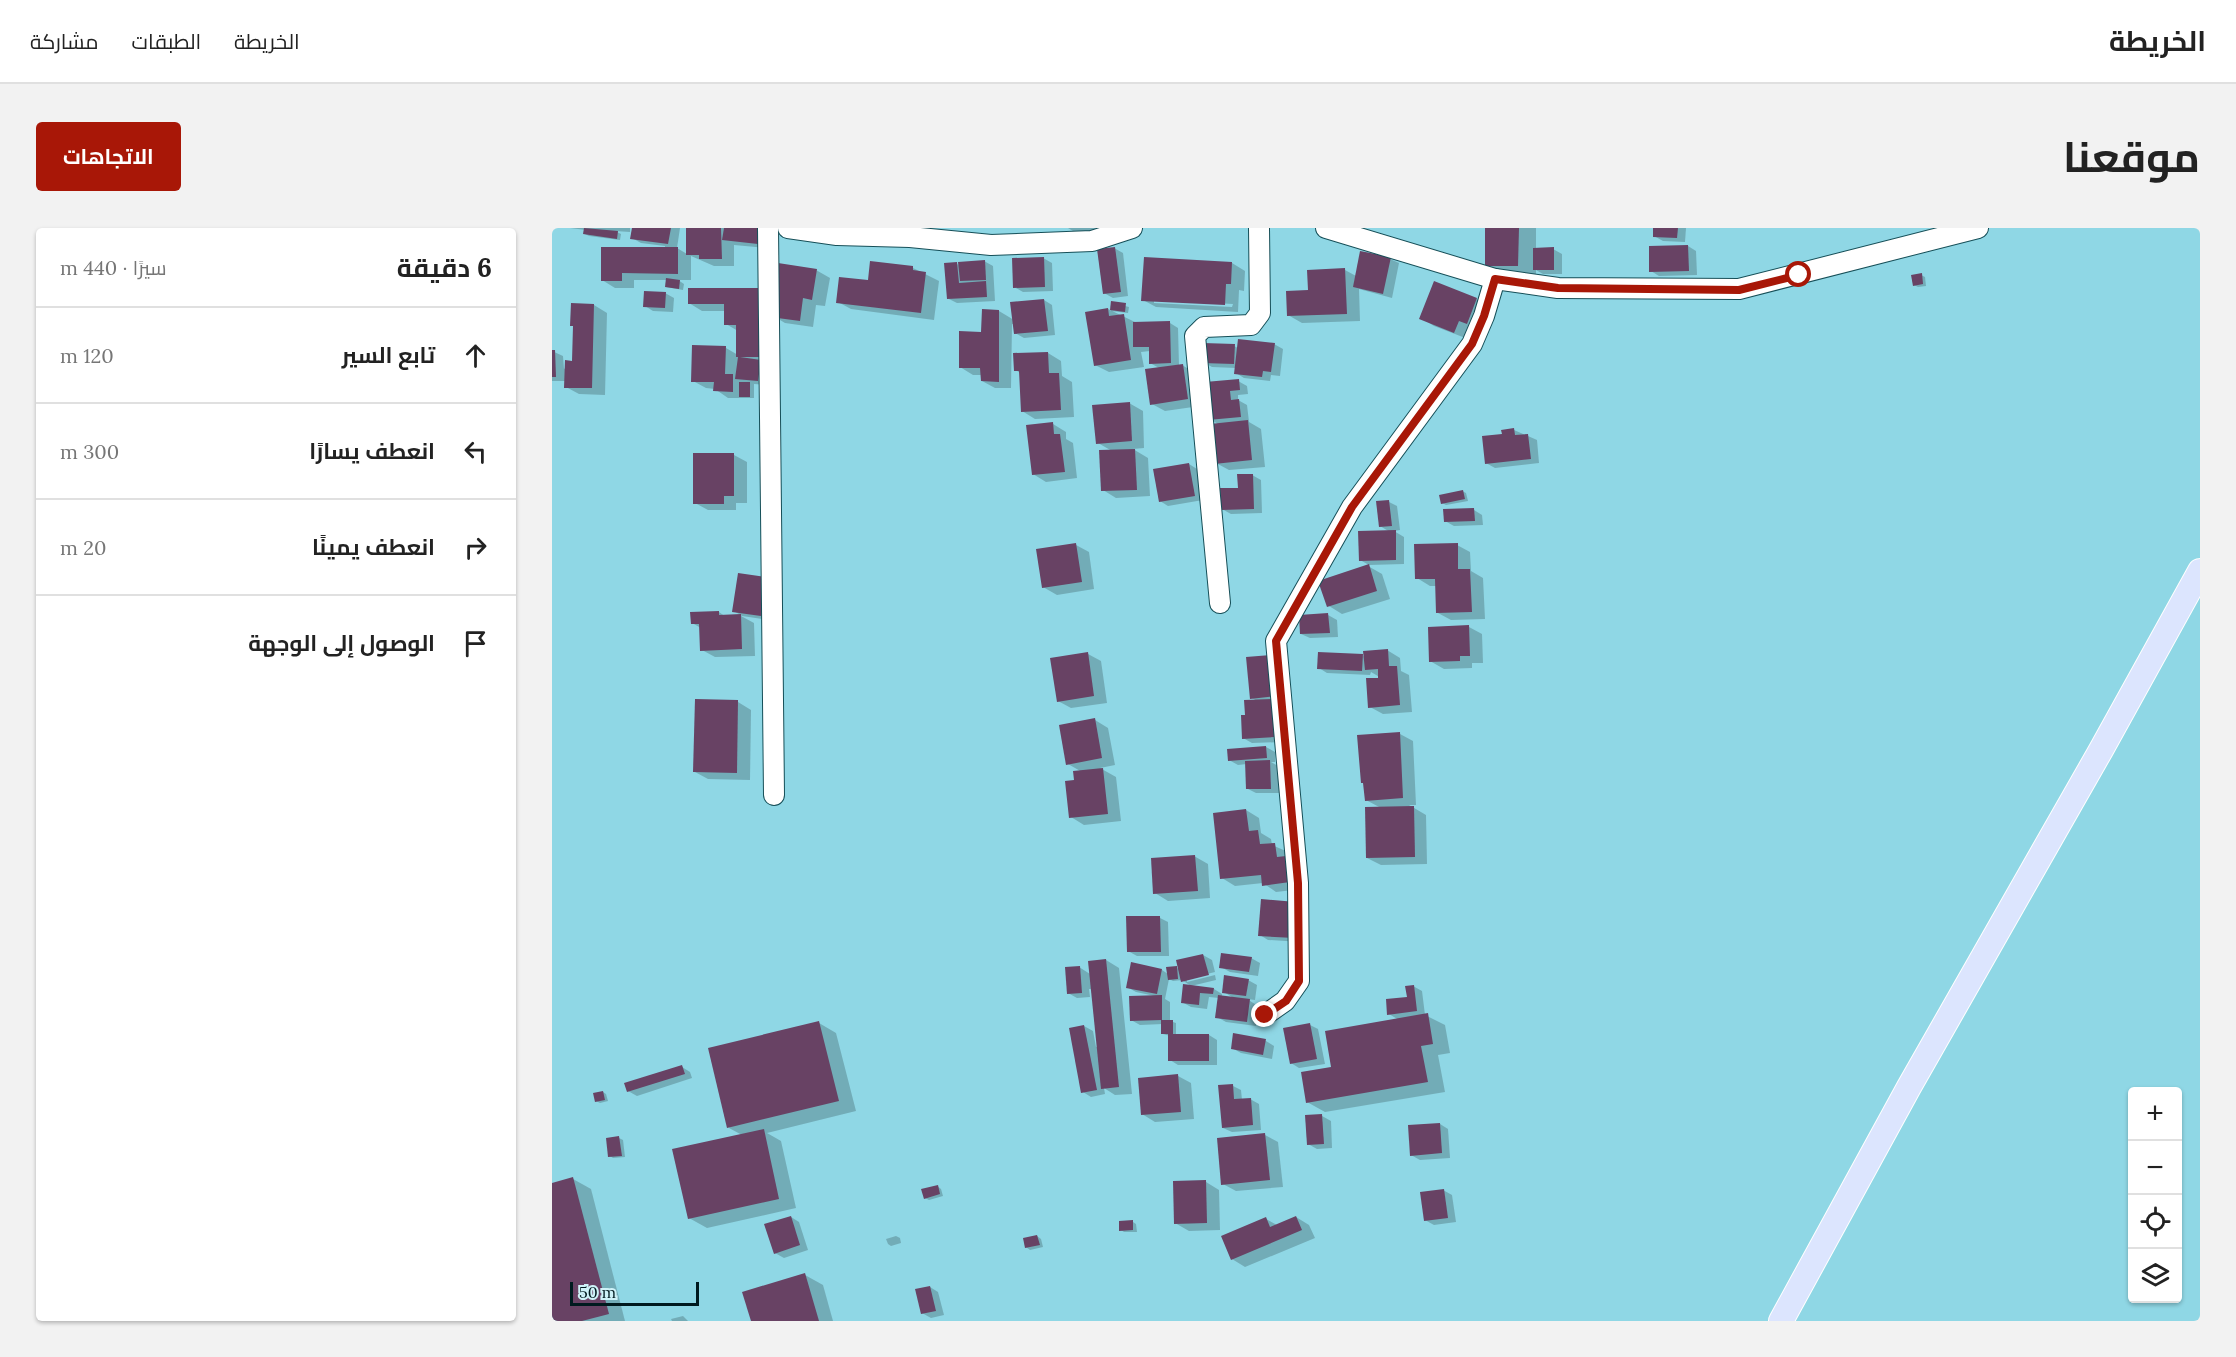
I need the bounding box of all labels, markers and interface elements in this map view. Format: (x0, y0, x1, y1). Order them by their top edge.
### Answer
text: الخريطة (2109, 23, 2206, 59)
text: مشاركة (30, 28, 99, 55)
text: الطبقات (132, 28, 201, 55)
text: الخريطة (234, 28, 300, 55)
button: الاتجاهات (36, 122, 181, 191)
text: موقعنا (2063, 130, 2200, 184)
text: 6 دقيقة (397, 251, 492, 284)
text: سيرًا · 440 m (60, 255, 167, 280)
route start (1785, 261, 1811, 287)
icon: ahead (459, 339, 492, 372)
text: تابع السير (342, 341, 435, 369)
text: 120 m (60, 343, 114, 368)
icon: left (459, 435, 492, 468)
text: انعطف يسارًا (309, 437, 435, 465)
text: 300 m (60, 439, 119, 464)
icon: right (459, 531, 492, 564)
text: انعطف يمينًا (312, 533, 435, 561)
text: 20 m (60, 535, 106, 560)
icon: arrive (459, 627, 492, 660)
text: الوصول إلى الوجهة (248, 629, 435, 657)
route end (1251, 1001, 1277, 1027)
map controls (2128, 1087, 2182, 1303)
button: + (2128, 1087, 2182, 1141)
button: − (2128, 1141, 2182, 1195)
button: locate (2128, 1195, 2182, 1249)
button: layers (2128, 1249, 2182, 1303)
scale bar (570, 1279, 699, 1306)
text: 50 m (579, 1282, 616, 1302)

